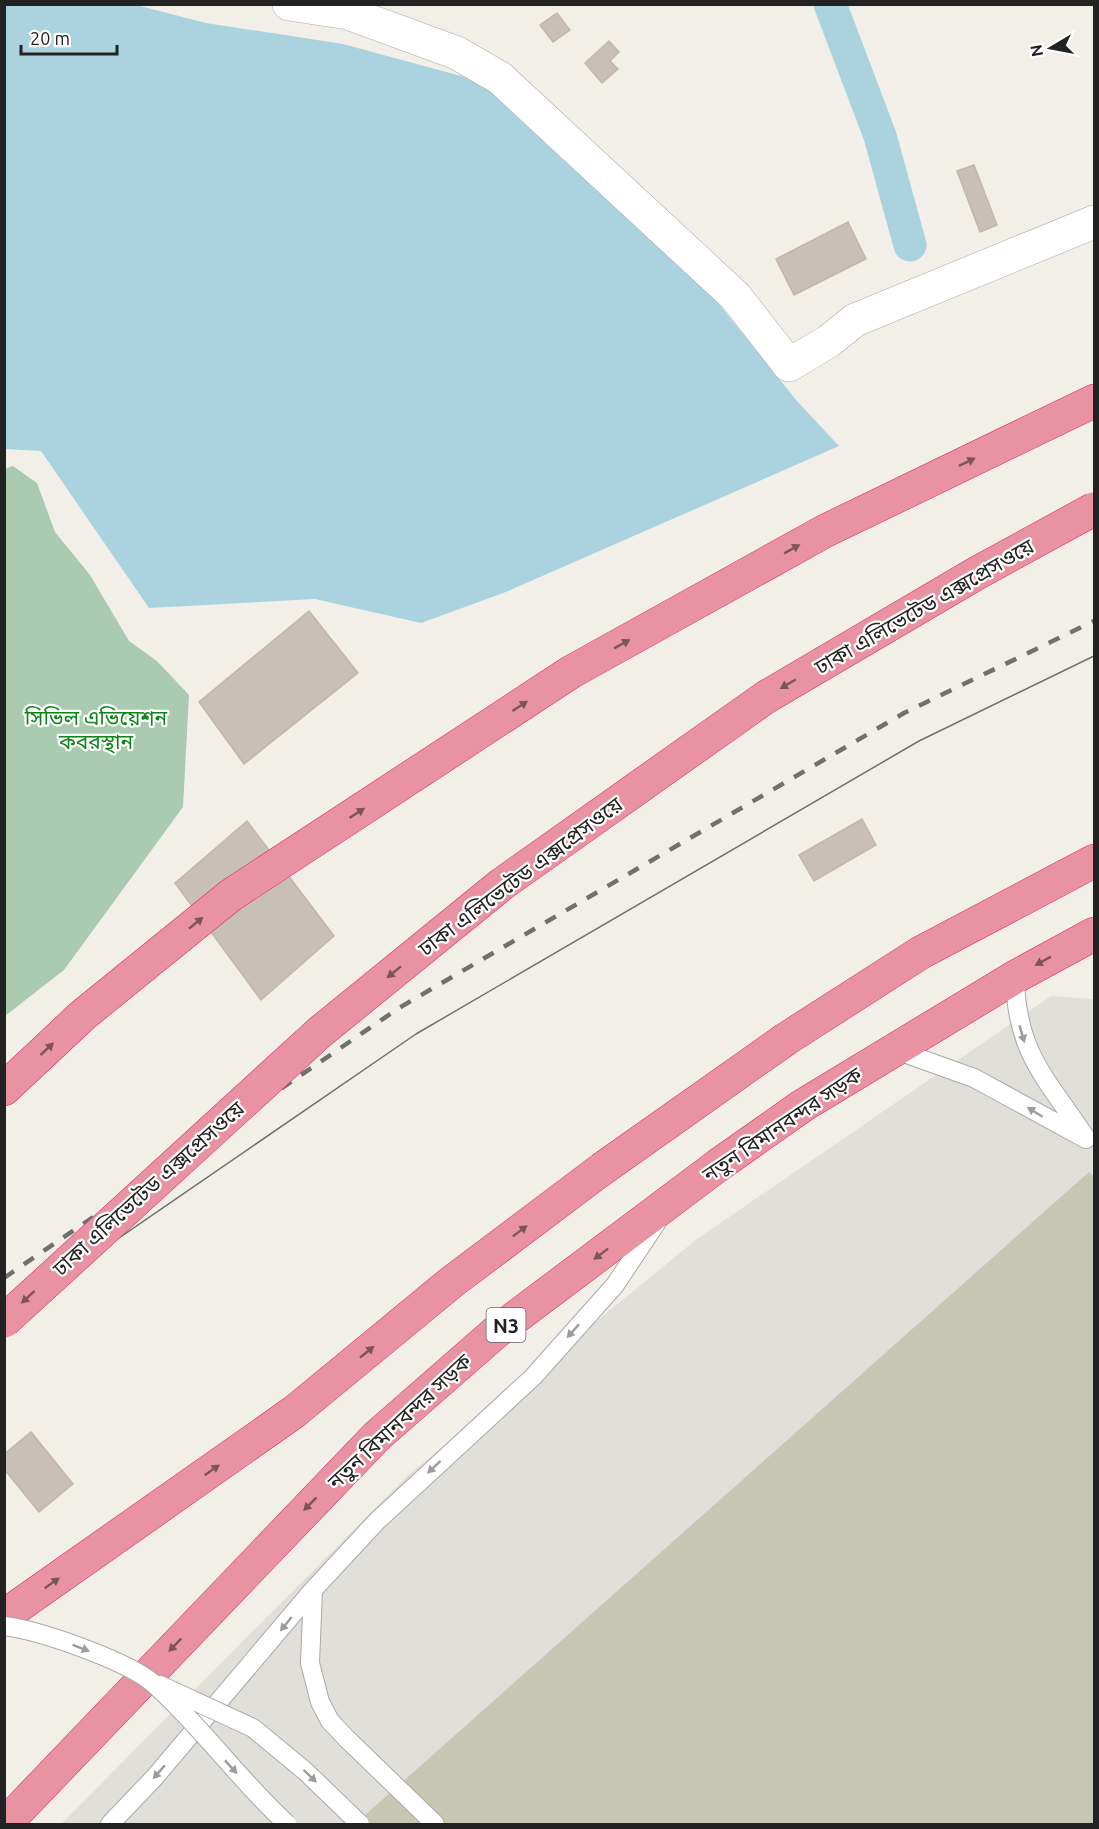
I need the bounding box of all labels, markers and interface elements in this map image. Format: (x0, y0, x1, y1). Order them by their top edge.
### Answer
scale bar (21, 18, 117, 56)
north arrow (1021, 18, 1081, 78)
text: 20 m (30, 28, 70, 48)
text: N (1026, 43, 1046, 58)
one-way arrow (958, 458, 975, 467)
street label: ঢাকা এলিভেটেড এক্সপ্রেসওয়ে (809, 533, 1038, 679)
one-way arrow (784, 544, 801, 554)
one-way arrow (614, 639, 631, 649)
one-way arrow (780, 678, 796, 689)
one-way arrow (512, 701, 528, 712)
park label: সিভিল এভিয়েশন কবরস্থান (24, 705, 168, 754)
street label: ঢাকা এলিভেটেড এক্সপ্রেসওয়ে (413, 791, 627, 961)
one-way arrow (349, 808, 365, 819)
one-way arrow (188, 917, 204, 930)
one-way arrow (1034, 956, 1051, 966)
one-way arrow (386, 966, 402, 979)
one-way arrow (1018, 1025, 1027, 1043)
one-way arrow (40, 1042, 54, 1056)
street label: নতুন বিমানবন্দর সড়ক (697, 1061, 868, 1188)
street label: ঢাকা এলিভেটেড এক্সপ্রেসওয়ে (47, 1095, 249, 1281)
one-way arrow (1027, 1106, 1043, 1117)
one-way arrow (511, 1225, 527, 1237)
one-way arrow (593, 1248, 609, 1260)
one-way arrow (21, 1290, 36, 1304)
road number: N3 (486, 1308, 526, 1342)
one-way arrow (567, 1323, 580, 1338)
one-way arrow (359, 1346, 374, 1359)
street label: নতুন বিমানবন্দর সড়ক (322, 1348, 478, 1496)
one-way arrow (428, 1460, 442, 1474)
one-way arrow (203, 1464, 219, 1476)
one-way arrow (303, 1497, 317, 1512)
one-way arrow (45, 1577, 60, 1589)
one-way arrow (280, 1616, 293, 1632)
one-way arrow (169, 1638, 183, 1652)
one-way arrow (72, 1643, 90, 1653)
one-way arrow (224, 1759, 237, 1774)
one-way arrow (153, 1764, 166, 1779)
one-way arrow (302, 1768, 316, 1782)

